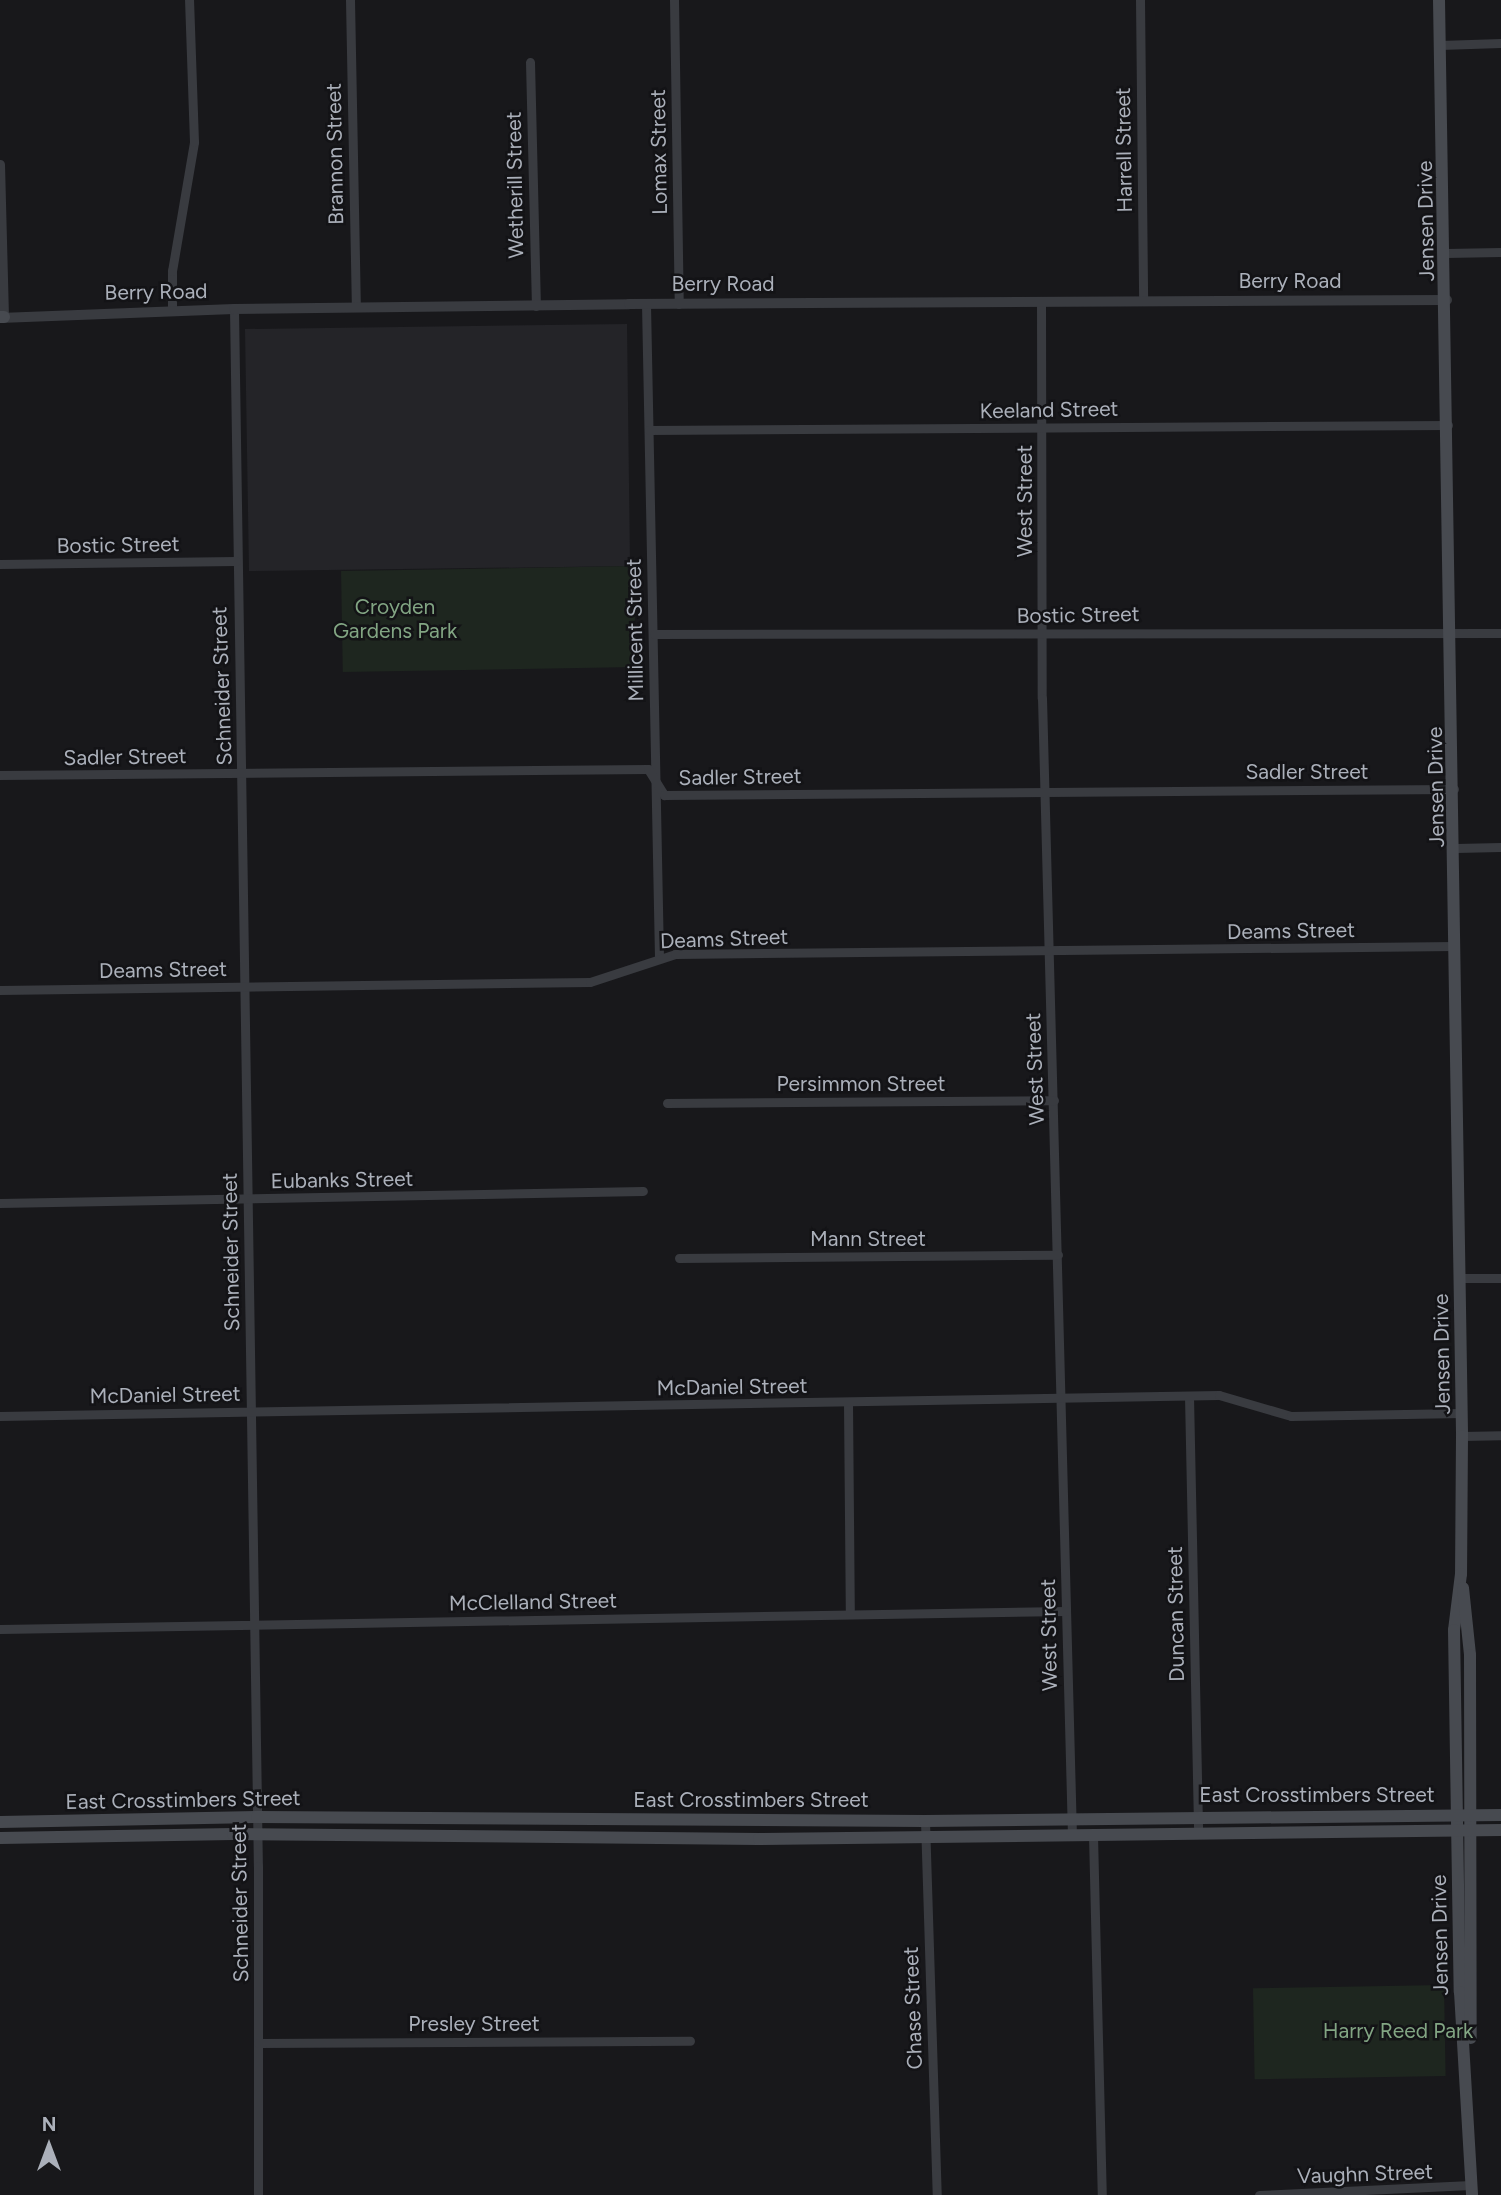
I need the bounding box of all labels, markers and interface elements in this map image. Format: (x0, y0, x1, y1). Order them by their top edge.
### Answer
street label: Brannon Street (321, 83, 349, 225)
street label: Harrell Street (1110, 87, 1138, 213)
street label: Lomax Street (645, 89, 673, 215)
street label: Wetherill Street (501, 111, 529, 259)
street label: Jensen Drive (1412, 160, 1440, 282)
street label: Berry Road (1238, 268, 1342, 294)
street label: Berry Road (671, 271, 775, 297)
street label: Berry Road (104, 279, 208, 305)
street label: Keeland Street (979, 396, 1119, 424)
street label: West Street (1012, 445, 1038, 557)
street label: Bostic Street (56, 531, 180, 559)
street label: Millicent Street (621, 558, 649, 702)
park label: Croyden Gardens Park (333, 594, 457, 644)
street label: Bostic Street (1016, 601, 1140, 629)
street label: Schneider Street (207, 606, 237, 766)
street label: Jensen Drive (1422, 726, 1450, 848)
street label: Sadler Street (63, 743, 187, 771)
street label: Sadler Street (1245, 759, 1369, 785)
street label: Sadler Street (678, 763, 802, 791)
street label: Deams Street (1227, 917, 1355, 945)
street label: Deams Street (659, 924, 789, 954)
street label: Deams Street (99, 956, 227, 984)
street label: West Street (1020, 1012, 1050, 1126)
street label: Persimmon Street (777, 1071, 945, 1097)
street label: Eubanks Street (270, 1166, 414, 1194)
street label: Schneider Street (217, 1172, 245, 1332)
street label: Mann Street (810, 1226, 926, 1252)
street label: Jensen Drive (1428, 1293, 1456, 1415)
street label: McDaniel Street (656, 1373, 808, 1401)
street label: McDaniel Street (89, 1381, 241, 1409)
street label: Duncan Street (1162, 1546, 1190, 1682)
street label: West Street (1035, 1579, 1063, 1691)
street label: McClelland Street (449, 1588, 617, 1616)
street label: East Crosstimbers Street (1199, 1782, 1435, 1808)
street label: East Crosstimbers Street (65, 1785, 301, 1815)
street label: East Crosstimbers Street (633, 1787, 869, 1813)
street label: Schneider Street (226, 1823, 254, 1983)
street label: Jensen Drive (1426, 1874, 1454, 1996)
street label: Chase Street (898, 1946, 928, 2070)
street label: Presley Street (408, 2011, 540, 2037)
park label: Harry Reed Park (1323, 2018, 1473, 2044)
north arrow (14, 2111, 84, 2181)
text: N (42, 2113, 56, 2136)
street label: Vaughn Street (1297, 2159, 1433, 2189)

